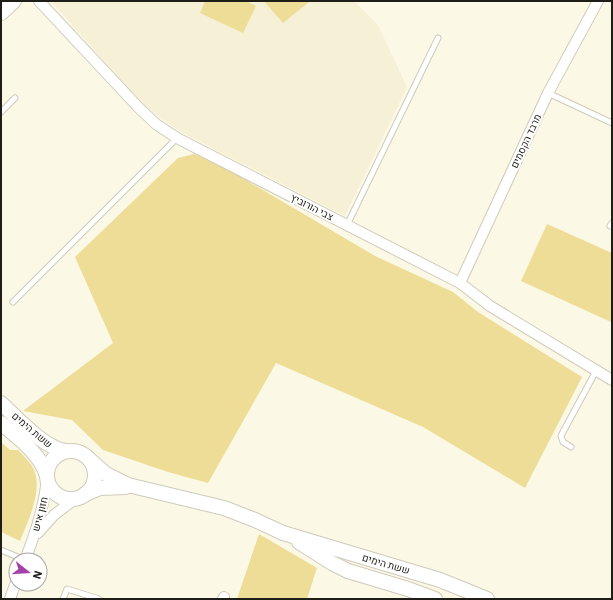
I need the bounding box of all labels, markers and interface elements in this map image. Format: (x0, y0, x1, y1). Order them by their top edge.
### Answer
street label: מרבד הקסמים (508, 112, 544, 170)
street label: צבי הורוביץ (288, 191, 336, 224)
street label: ששת הימים (9, 409, 55, 451)
street label: חזון איש (29, 495, 51, 533)
street label: ששת הימים (361, 551, 411, 577)
north arrow (8, 552, 48, 592)
text: N (30, 569, 45, 581)

